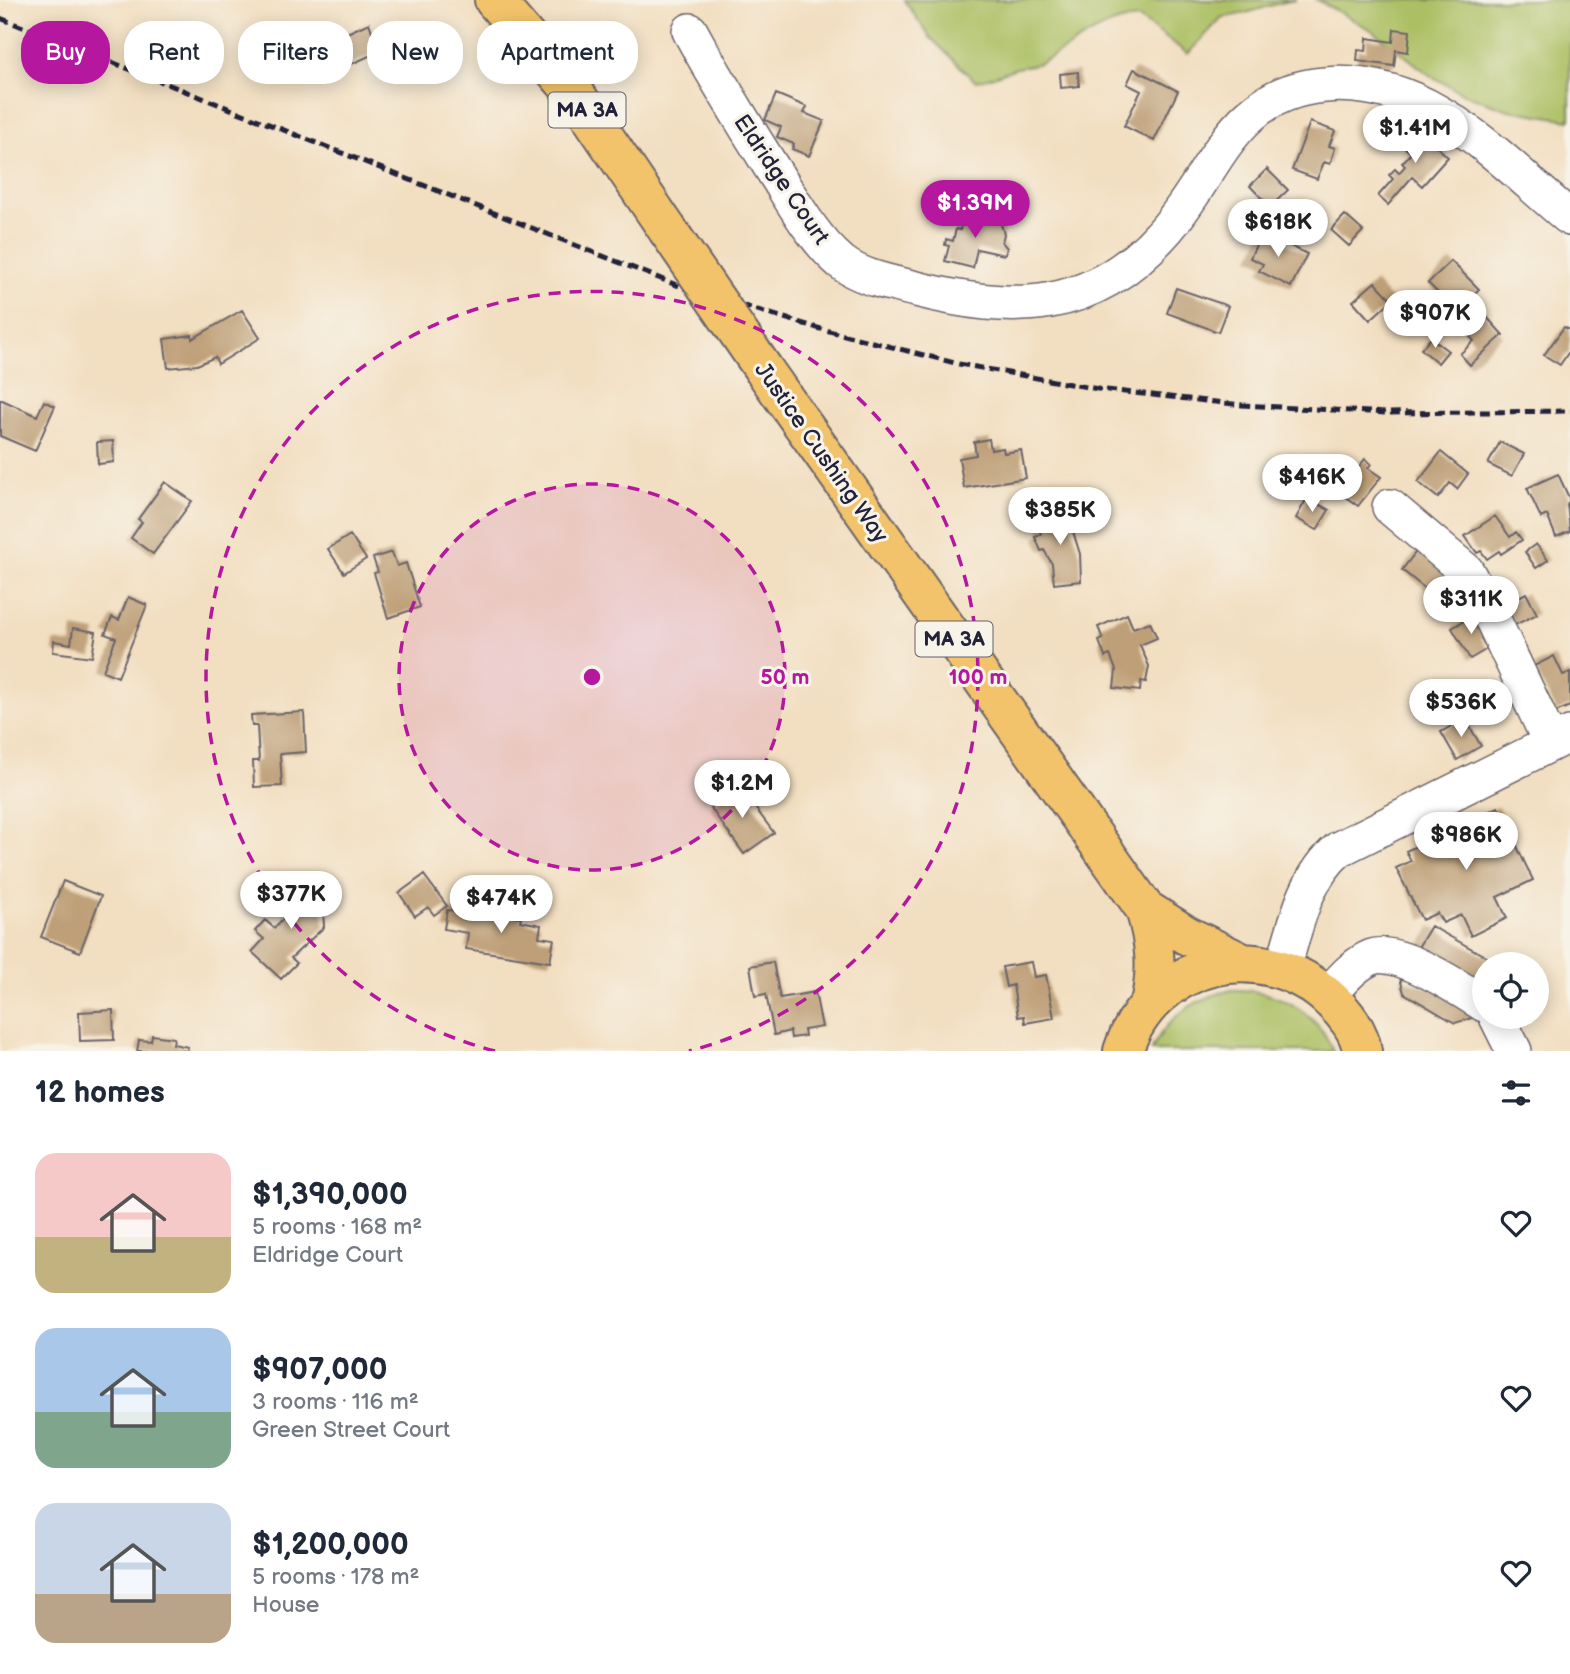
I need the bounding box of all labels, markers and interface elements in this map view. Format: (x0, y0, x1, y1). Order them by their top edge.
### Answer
chip: Buy (21, 21, 110, 84)
chip: Rent (124, 21, 224, 84)
chip: Filters (238, 21, 353, 84)
chip: New (367, 21, 463, 84)
chip: Apartment (477, 21, 638, 84)
road number: MA 3A (548, 92, 626, 128)
pin: $1.41M (1358, 106, 1472, 165)
street label: Eldridge Court (727, 109, 835, 250)
text: $1.41M (1379, 114, 1451, 142)
pin: $1.39M (918, 180, 1032, 240)
text: $1.39M (937, 189, 1013, 217)
pin: $618K (1229, 200, 1327, 259)
text: $618K (1244, 208, 1312, 236)
pin: $907K (1386, 290, 1484, 350)
text: $907K (1399, 299, 1471, 327)
street label: Justice Cushing Way (748, 357, 894, 549)
pin: $416K (1263, 454, 1361, 514)
text: $416K (1278, 463, 1346, 491)
pin: $385K (1011, 488, 1109, 547)
text: $385K (1024, 496, 1096, 524)
pin: $311K (1422, 576, 1520, 636)
text: $311K (1439, 585, 1503, 613)
road number: MA 3A (916, 622, 992, 656)
centre of rings (580, 665, 604, 689)
text: 50 m (761, 665, 809, 690)
text: 100 m (949, 665, 1007, 690)
pin: $536K (1412, 680, 1510, 739)
text: $536K (1425, 688, 1497, 716)
pin: $1.2M (693, 760, 791, 820)
text: $1.2M (710, 769, 774, 797)
pin: $986K (1417, 812, 1515, 872)
text: $986K (1430, 821, 1502, 849)
pin: $377K (242, 872, 340, 931)
pin: $474K (452, 876, 550, 935)
text: $377K (256, 880, 326, 908)
text: $474K (466, 884, 536, 912)
map controls (1472, 952, 1549, 1029)
button: locate (1472, 952, 1549, 1029)
icon: filters (1497, 1074, 1535, 1112)
text: 12 homes (35, 1075, 165, 1111)
text: $1,390,000 (252, 1177, 408, 1213)
icon: home (91, 1181, 175, 1265)
icon: heart (1497, 1204, 1535, 1242)
text: 5 rooms · 168 m² (252, 1213, 422, 1241)
text: Eldridge Court (252, 1241, 403, 1269)
text: $907,000 (252, 1352, 387, 1388)
icon: home (91, 1356, 175, 1440)
icon: heart (1497, 1379, 1535, 1417)
text: 3 rooms · 116 m² (252, 1388, 419, 1416)
text: Green Street Court (252, 1416, 450, 1444)
text: $1,200,000 (252, 1527, 409, 1563)
icon: home (91, 1531, 175, 1615)
icon: heart (1497, 1554, 1535, 1592)
text: 5 rooms · 178 m² (252, 1563, 420, 1591)
text: House (252, 1591, 319, 1619)

